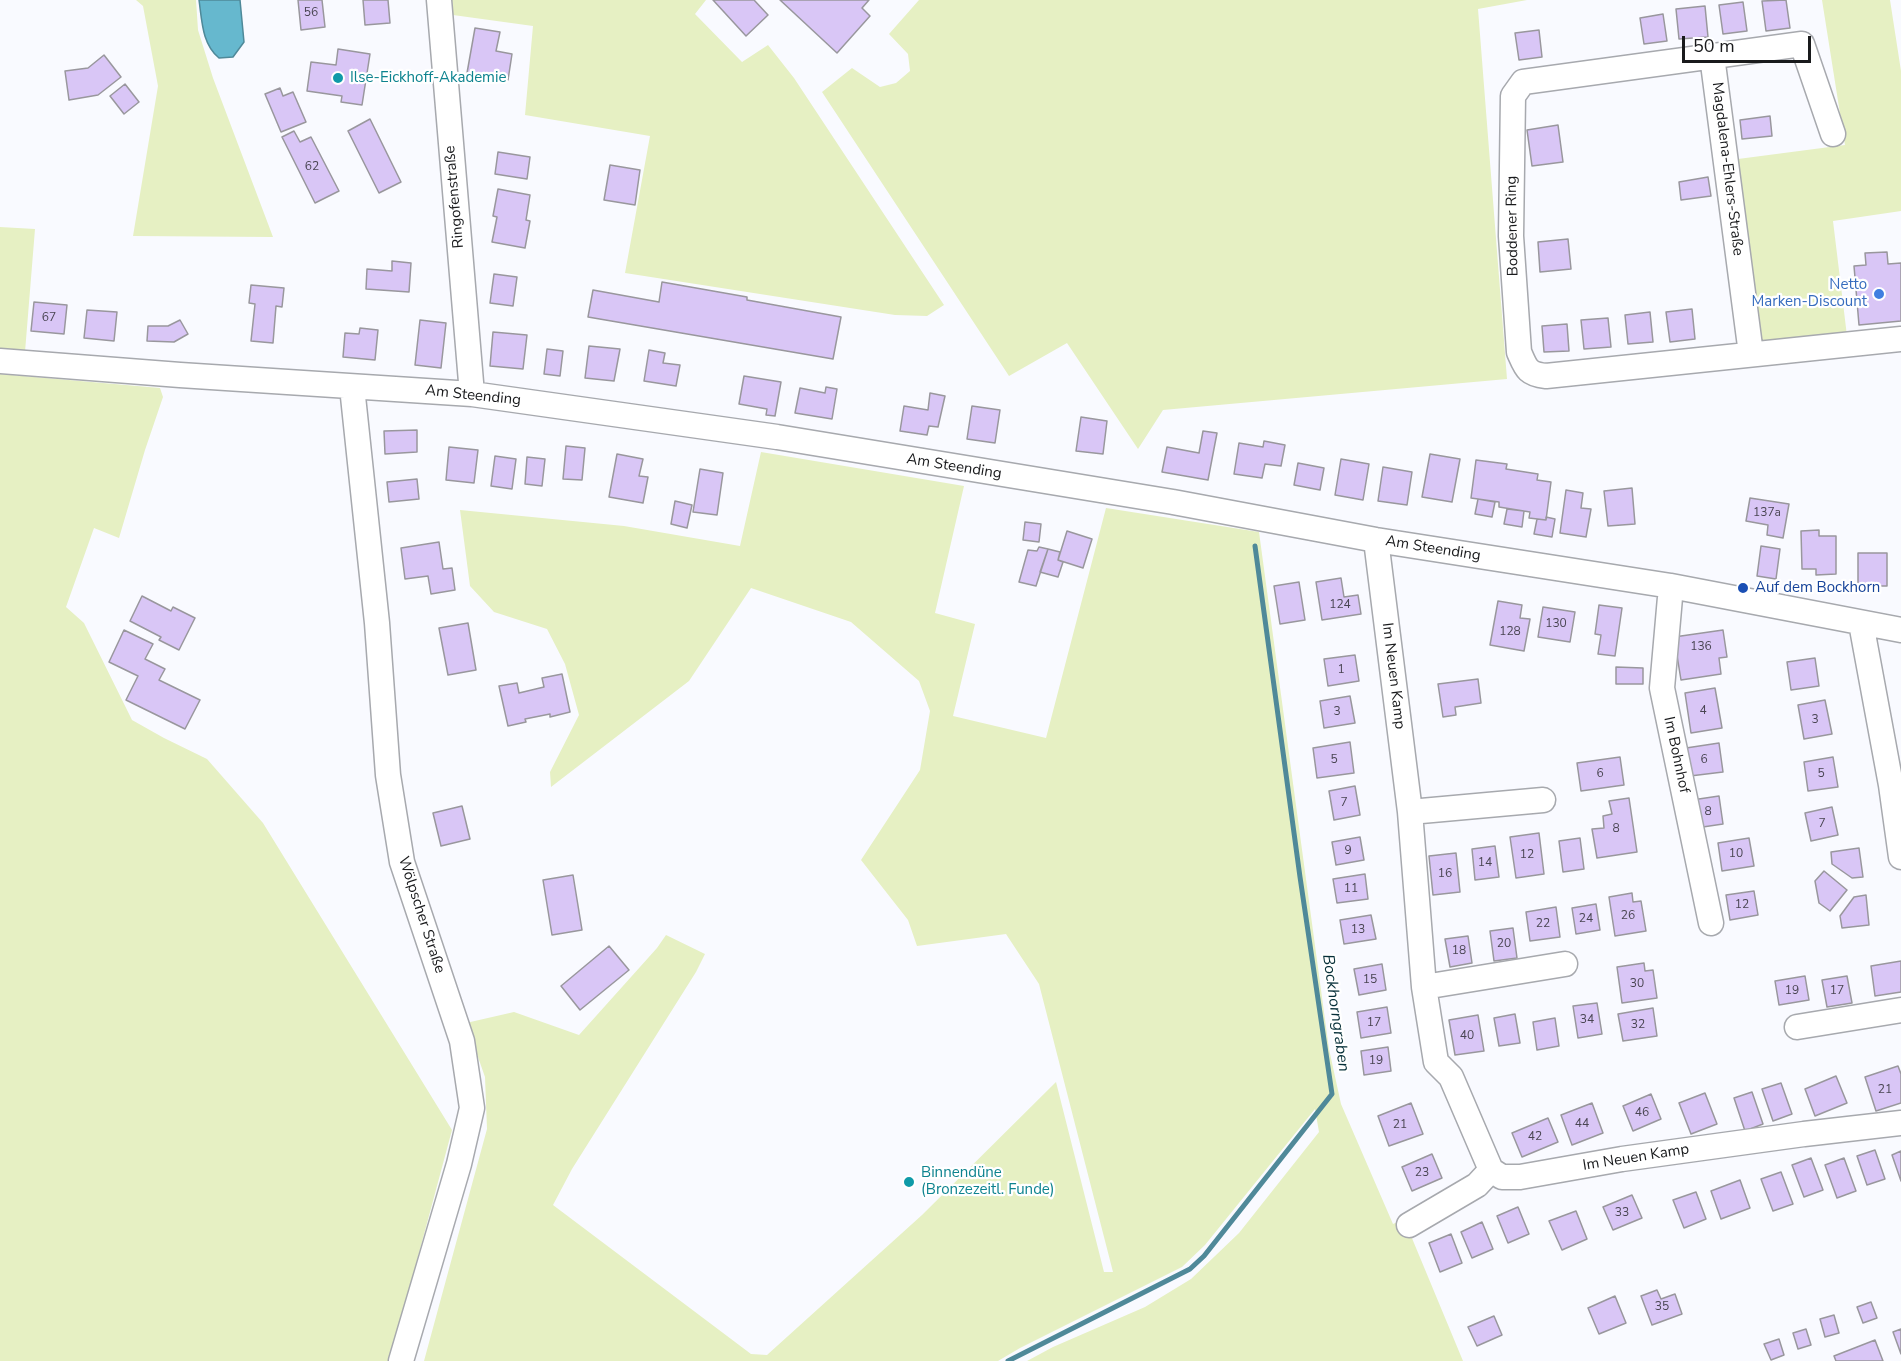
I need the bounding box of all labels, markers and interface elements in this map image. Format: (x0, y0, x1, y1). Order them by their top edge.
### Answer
house number: 56 (304, 6, 318, 20)
scale bar (1685, 24, 1814, 62)
text: 50 m (1693, 34, 1735, 58)
place label: Ilse-Eickhoff-Akademie (350, 69, 506, 87)
marker: Ilse-Eickhoff-Akademie (331, 71, 345, 85)
street label: Magdalena-Ehlers-Straße (1707, 81, 1747, 257)
street label: Ringofenstraße (442, 145, 468, 249)
house number: 62 (305, 160, 319, 174)
street label: Boddener Ring (1503, 176, 1523, 276)
place label: Netto Marken-Discount (1752, 276, 1867, 311)
marker: Netto Marken-Discount (1872, 287, 1886, 301)
house number: 67 (42, 311, 56, 325)
street label: Am Steending (424, 382, 522, 410)
street label: Am Steending (905, 451, 1003, 483)
house number: 137a (1753, 506, 1781, 520)
street label: Am Steending (1384, 533, 1482, 565)
place label: Auf dem Bockhorn (1755, 579, 1880, 597)
marker: Auf dem Bockhorn (1736, 581, 1750, 595)
house number: 124 (1329, 598, 1351, 612)
house number: 130 (1545, 617, 1567, 631)
street label: Im Neuen Kamp (1378, 622, 1408, 730)
house number: 128 (1499, 625, 1521, 639)
house number: 136 (1690, 640, 1712, 654)
house number: 1 (1337, 663, 1345, 677)
house number: 4 (1699, 704, 1707, 718)
house number: 3 (1333, 705, 1341, 719)
house number: 3 (1811, 713, 1819, 727)
street label: Im Bohnhof (1659, 715, 1693, 795)
house number: 5 (1330, 753, 1338, 767)
house number: 6 (1700, 753, 1708, 767)
house number: 6 (1596, 767, 1604, 781)
house number: 5 (1817, 767, 1825, 781)
house number: 7 (1340, 796, 1348, 810)
house number: 8 (1704, 805, 1712, 819)
house number: 7 (1818, 817, 1826, 831)
house number: 8 (1612, 822, 1620, 836)
house number: 9 (1344, 844, 1352, 858)
house number: 10 (1729, 847, 1743, 861)
house number: 12 (1520, 848, 1534, 862)
street label: Wölpscher Straße (394, 854, 448, 976)
house number: 14 (1478, 856, 1492, 870)
house number: 16 (1438, 867, 1452, 881)
house number: 11 (1344, 882, 1358, 896)
house number: 12 (1735, 898, 1749, 912)
house number: 26 (1621, 909, 1635, 923)
house number: 24 (1579, 912, 1593, 926)
house number: 22 (1536, 917, 1550, 931)
house number: 13 (1351, 923, 1365, 937)
house number: 20 (1497, 937, 1511, 951)
house number: 18 (1452, 944, 1466, 958)
water label: Bockhorngraben (1317, 953, 1353, 1073)
house number: 15 (1363, 973, 1377, 987)
house number: 30 (1630, 977, 1644, 991)
house number: 19 (1785, 984, 1799, 998)
house number: 17 (1830, 984, 1844, 998)
house number: 34 (1580, 1013, 1594, 1027)
house number: 17 (1367, 1016, 1381, 1030)
house number: 32 (1631, 1018, 1645, 1032)
house number: 40 (1460, 1029, 1474, 1043)
house number: 19 (1369, 1054, 1383, 1068)
house number: 21 (1878, 1083, 1892, 1097)
house number: 46 (1635, 1106, 1649, 1120)
house number: 44 (1575, 1117, 1589, 1131)
house number: 21 (1393, 1118, 1407, 1132)
house number: 42 (1528, 1130, 1542, 1144)
street label: Im Neuen Kamp (1582, 1141, 1690, 1175)
place label: Binnendüne (Bronzezeitl. Funde) (921, 1164, 1054, 1199)
house number: 23 (1415, 1166, 1429, 1180)
marker: Binnendüne (Bronzezeitl. Funde) (902, 1175, 916, 1189)
house number: 33 (1615, 1206, 1629, 1220)
house number: 35 (1655, 1300, 1669, 1314)

